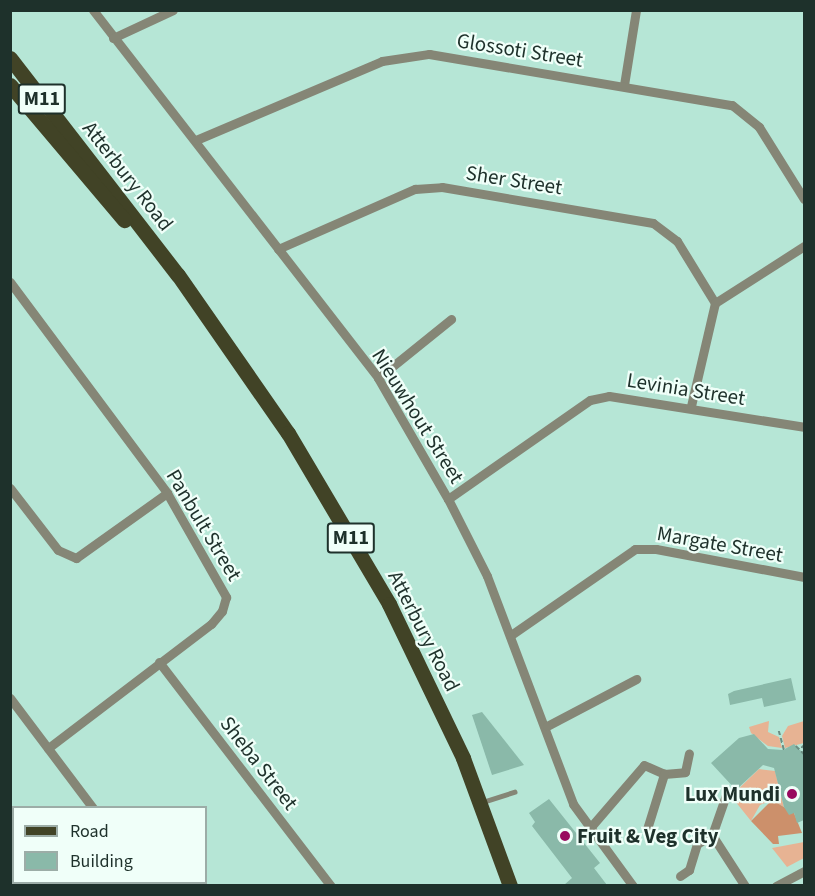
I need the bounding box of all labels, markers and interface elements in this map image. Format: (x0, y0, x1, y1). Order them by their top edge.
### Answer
street label: Glossoti Street (455, 28, 585, 72)
road number: M11 (16, 82, 68, 116)
street label: Atterbury Road (77, 116, 179, 236)
street label: Sher Street (464, 160, 564, 200)
street label: Nieuwhout Street (367, 344, 469, 488)
street label: Levinia Street (625, 367, 747, 411)
street label: Panbult Street (161, 465, 247, 585)
road number: M11 (326, 521, 376, 555)
street label: Margate Street (655, 521, 785, 567)
street label: Atterbury Road (383, 566, 465, 696)
street label: Sheba Street (215, 711, 303, 815)
place label: Lux Mundi (685, 781, 780, 807)
marker: Lux Mundi (785, 787, 799, 801)
legend (12, 806, 207, 884)
text: Road (70, 819, 109, 844)
place label: Fruit & Veg City (577, 823, 718, 849)
marker: Fruit & Veg City (558, 829, 572, 843)
text: Building (70, 849, 133, 874)

